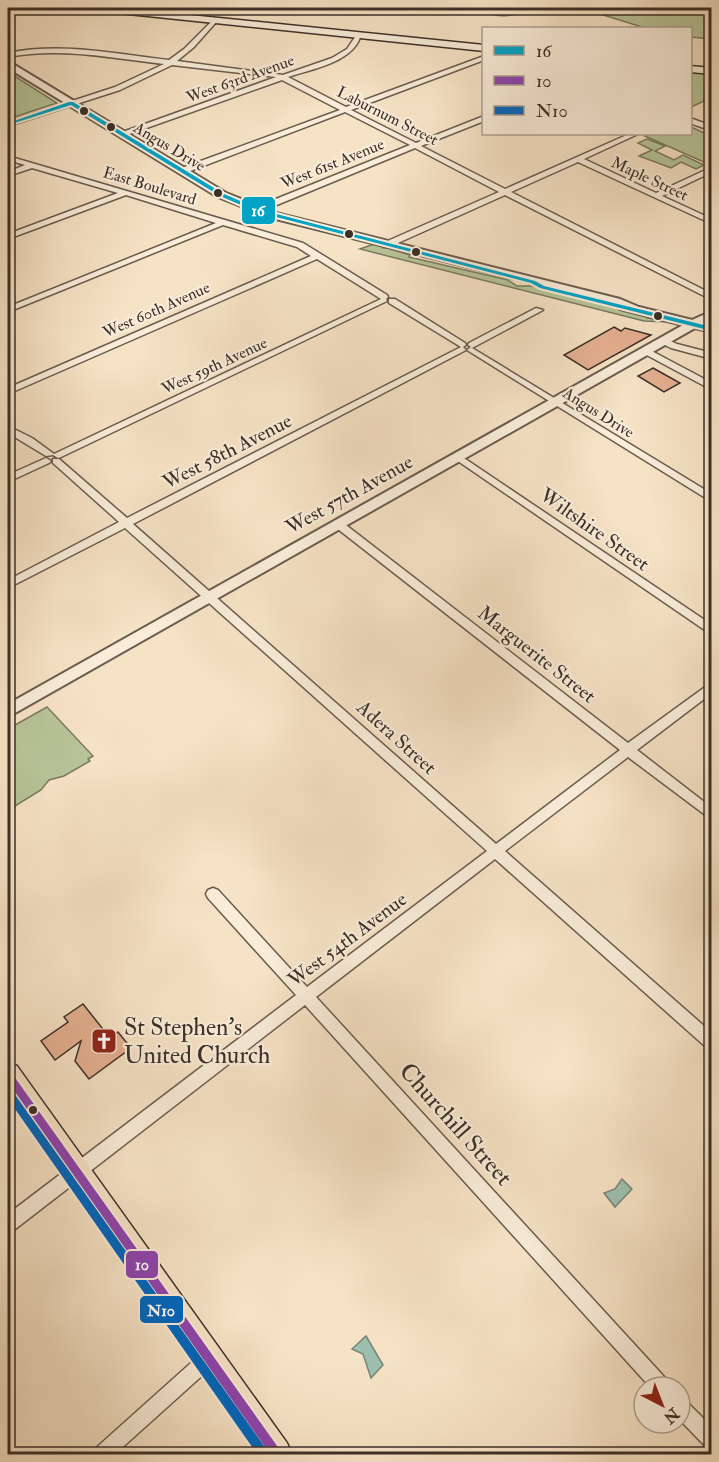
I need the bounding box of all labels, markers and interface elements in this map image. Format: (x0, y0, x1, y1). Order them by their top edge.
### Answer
legend (482, 27, 692, 135)
text: 16 (536, 40, 552, 63)
street label: West 63rd Avenue (183, 50, 297, 108)
text: 10 (536, 70, 552, 93)
street label: Laburnum Street (334, 82, 442, 150)
text: N10 (536, 100, 568, 123)
unlabelled marker (78, 105, 90, 117)
street label: Angus Drive (129, 117, 209, 176)
unlabelled marker (105, 121, 117, 133)
street label: West 61st Avenue (277, 134, 387, 194)
street label: Maple Street (608, 152, 691, 206)
street label: East Boulevard (101, 162, 199, 210)
unlabelled marker (212, 187, 224, 199)
line badge: 16 (241, 196, 276, 225)
text: 16 (251, 201, 267, 221)
unlabelled marker (343, 228, 355, 240)
unlabelled marker (410, 246, 422, 258)
street label: West 60th Avenue (99, 277, 213, 343)
unlabelled marker (652, 310, 664, 322)
street label: West 59th Avenue (158, 333, 271, 399)
street label: Angus Drive (558, 383, 638, 443)
street label: West 58th Avenue (158, 408, 296, 495)
street label: West 57th Avenue (280, 449, 417, 540)
street label: Wiltshire Street (534, 482, 655, 577)
street label: Marguerite Street (472, 600, 601, 709)
street label: Adera Street (351, 694, 442, 780)
street label: West 54th Avenue (282, 887, 412, 993)
place label: St Stephen's United Church (124, 1012, 271, 1071)
church icon: St Stephen's United Church (89, 1026, 119, 1056)
street label: Churchill Street (392, 1056, 519, 1193)
unlabelled marker (27, 1104, 39, 1116)
line badge: 10 (125, 1250, 159, 1279)
text: 10 (135, 1255, 149, 1275)
line badge: N10 (139, 1295, 184, 1324)
text: N10 (146, 1301, 175, 1321)
north arrow (632, 1375, 692, 1435)
text: N (659, 1403, 684, 1428)

